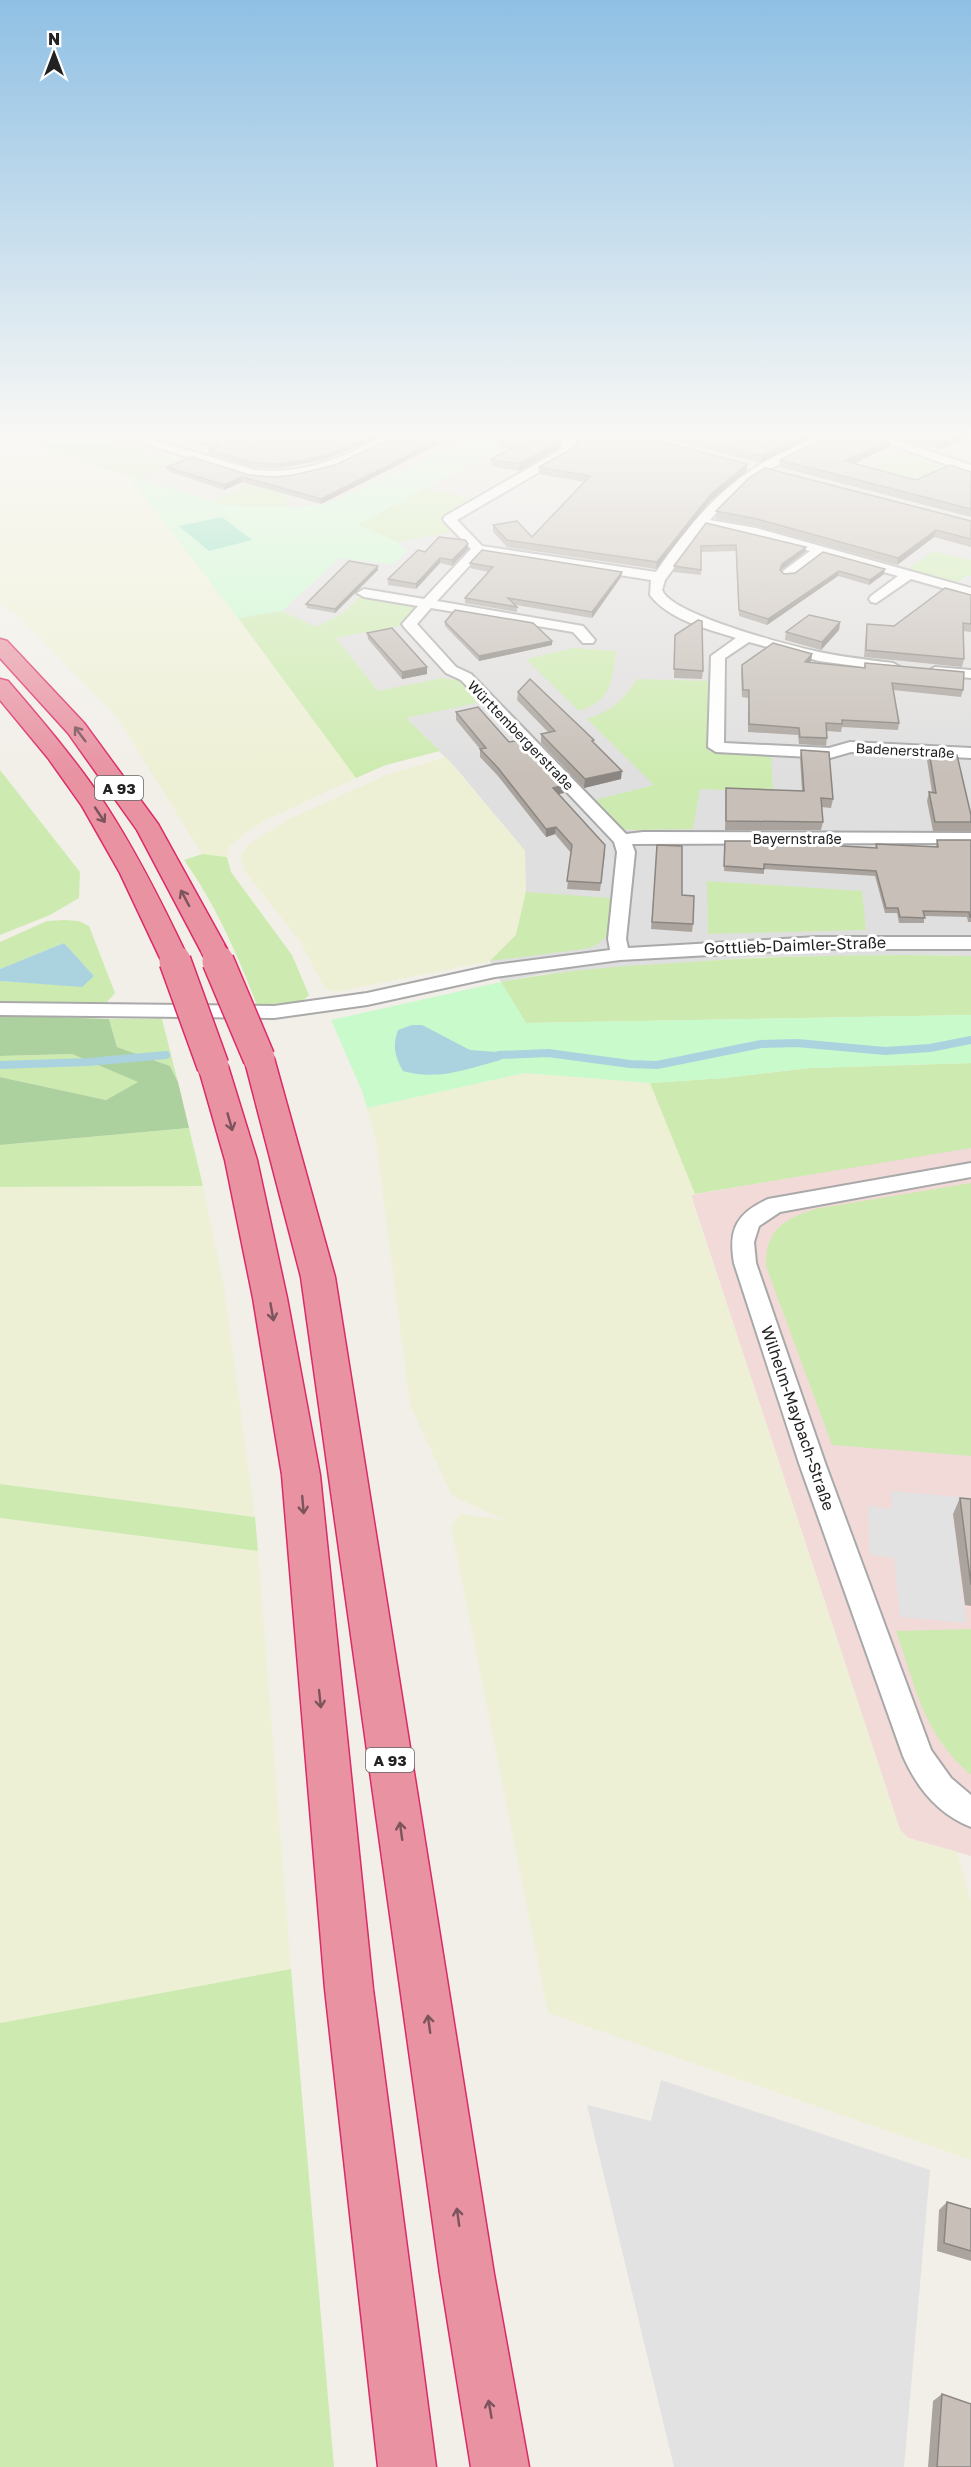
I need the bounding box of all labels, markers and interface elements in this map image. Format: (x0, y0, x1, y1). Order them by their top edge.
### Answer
north arrow (24, 24, 84, 84)
text: N (48, 29, 60, 49)
street label: Württembergerstraße (464, 677, 578, 793)
one-way arrow (74, 726, 87, 742)
street label: Badenerstraße (855, 739, 955, 761)
road number: A 93 (95, 776, 143, 800)
one-way arrow (94, 807, 106, 823)
street label: Bayernstraße (752, 830, 842, 847)
one-way arrow (179, 890, 191, 907)
street label: Gottlieb-Daimler-Straße (703, 932, 887, 958)
one-way arrow (224, 1112, 236, 1131)
one-way arrow (267, 1302, 278, 1321)
street label: Wilhelm-Maybach-Straße (757, 1323, 839, 1513)
one-way arrow (298, 1494, 309, 1514)
one-way arrow (315, 1688, 326, 1708)
road number: A 93 (366, 1748, 414, 1772)
one-way arrow (395, 1822, 406, 1842)
one-way arrow (424, 2015, 435, 2034)
one-way arrow (453, 2208, 464, 2227)
one-way arrow (484, 2400, 495, 2420)

